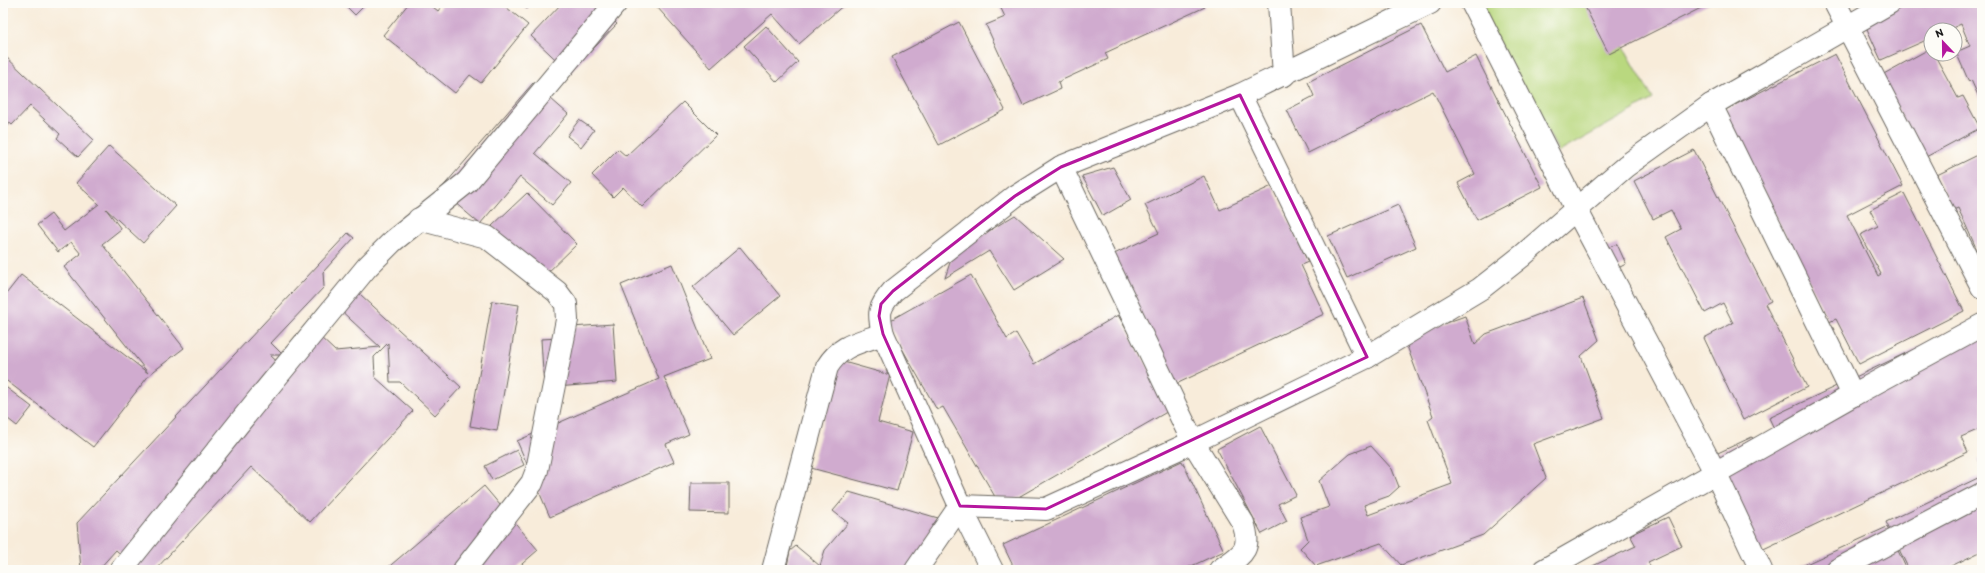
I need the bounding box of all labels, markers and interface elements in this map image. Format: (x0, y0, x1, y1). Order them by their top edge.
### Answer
north arrow (1923, 22, 1963, 62)
text: N (1934, 26, 1945, 41)

